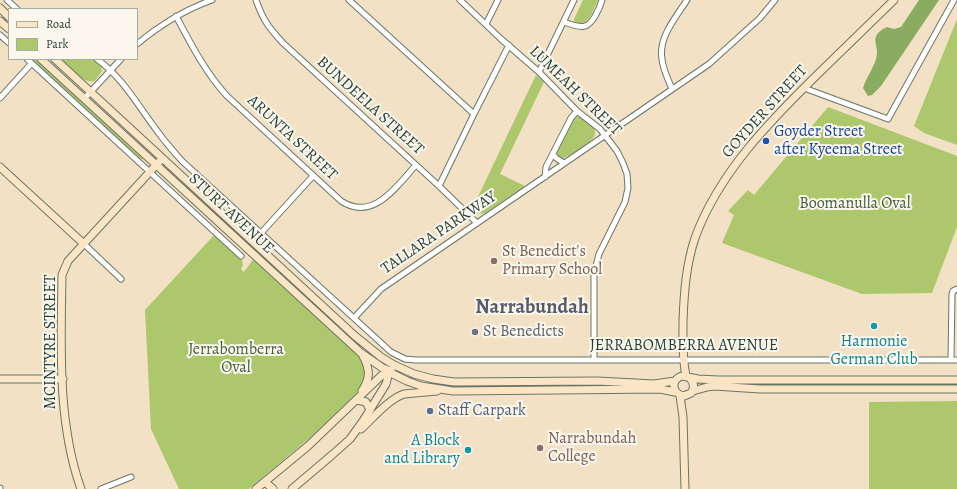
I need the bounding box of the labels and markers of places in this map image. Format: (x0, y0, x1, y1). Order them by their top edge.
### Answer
place label: Goyder Street after Kyeema Street (774, 122, 902, 160)
marker: Goyder Street after Kyeema Street (761, 136, 771, 146)
place label: St Benedict's Primary School (502, 242, 602, 280)
marker: St Benedict's Primary School (489, 256, 499, 266)
marker: Harmonie German Club (869, 321, 879, 331)
place label: St Benedicts (483, 322, 564, 342)
marker: St Benedicts (470, 327, 480, 337)
place label: Harmonie German Club (830, 332, 918, 370)
place label: Staff Carpark (438, 401, 526, 421)
marker: Staff Carpark (425, 406, 435, 416)
place label: Narrabundah College (548, 429, 636, 467)
place label: A Block and Library (384, 431, 460, 469)
marker: Narrabundah College (535, 443, 545, 453)
marker: A Block and Library (463, 445, 473, 455)

